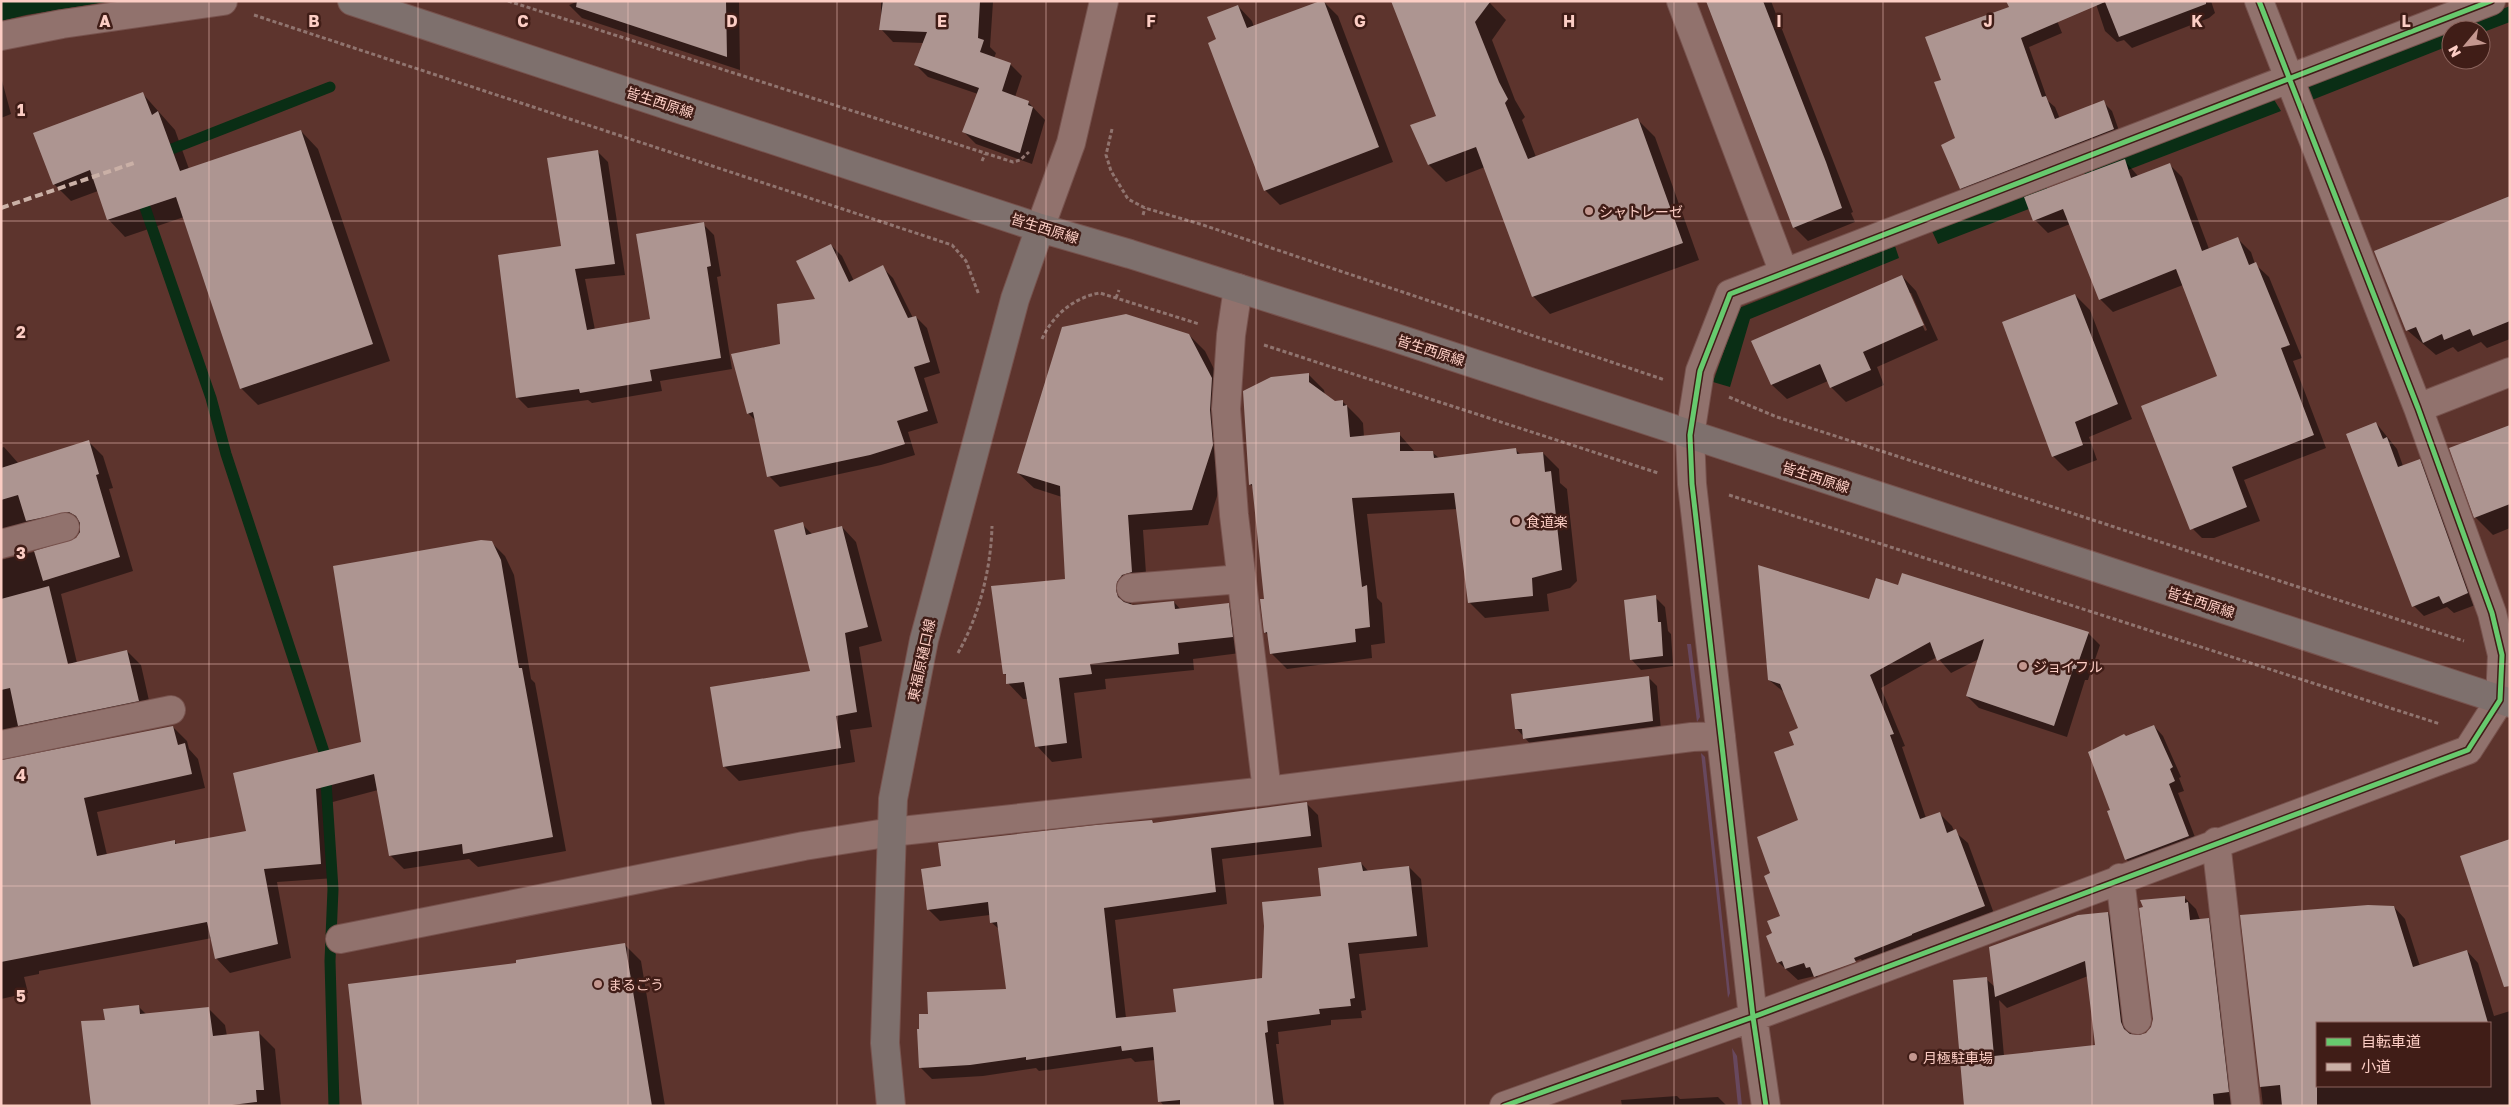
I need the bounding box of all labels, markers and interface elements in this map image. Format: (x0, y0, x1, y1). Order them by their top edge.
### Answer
text: A (99, 11, 111, 31)
text: B (308, 11, 320, 31)
text: C (517, 11, 529, 31)
text: D (726, 11, 738, 31)
text: E (937, 11, 947, 31)
text: F (1146, 11, 1156, 31)
text: G (1354, 11, 1366, 31)
text: H (1563, 11, 1575, 31)
text: I (1776, 11, 1782, 31)
text: J (1983, 11, 1993, 31)
text: K (2191, 11, 2203, 31)
text: L (2401, 11, 2411, 31)
north arrow (2441, 20, 2491, 70)
text: N (2444, 43, 2464, 60)
street label: 皆生西原線 (624, 83, 696, 121)
text: 1 (17, 100, 25, 120)
place label: シャトレーゼ (1599, 203, 1683, 220)
marker: シャトレーゼ (1583, 205, 1595, 217)
street label: 皆生西原線 (1009, 210, 1081, 246)
text: 2 (16, 322, 26, 342)
street label: 皆生西原線 (1395, 331, 1467, 369)
street label: 皆生西原線 (1780, 458, 1852, 496)
place label: 食道楽 (1526, 513, 1568, 530)
marker: 食道楽 (1510, 515, 1522, 527)
text: 3 (16, 543, 26, 563)
street label: 皆生西原線 (2165, 583, 2237, 621)
street label: 東福原樋口線 (904, 617, 938, 703)
place label: ジョイフル (2033, 658, 2103, 675)
marker: ジョイフル (2017, 660, 2029, 672)
text: 4 (16, 765, 26, 785)
place label: まるごう (608, 976, 664, 993)
marker: まるごう (592, 978, 604, 990)
text: 5 (16, 986, 26, 1006)
legend (2316, 1022, 2491, 1087)
text: 自転車道 (2361, 1032, 2421, 1050)
place label: 月極駐車場 (1923, 1049, 1993, 1066)
marker: 月極駐車場 (1907, 1051, 1919, 1063)
text: 小道 (2361, 1057, 2391, 1075)

